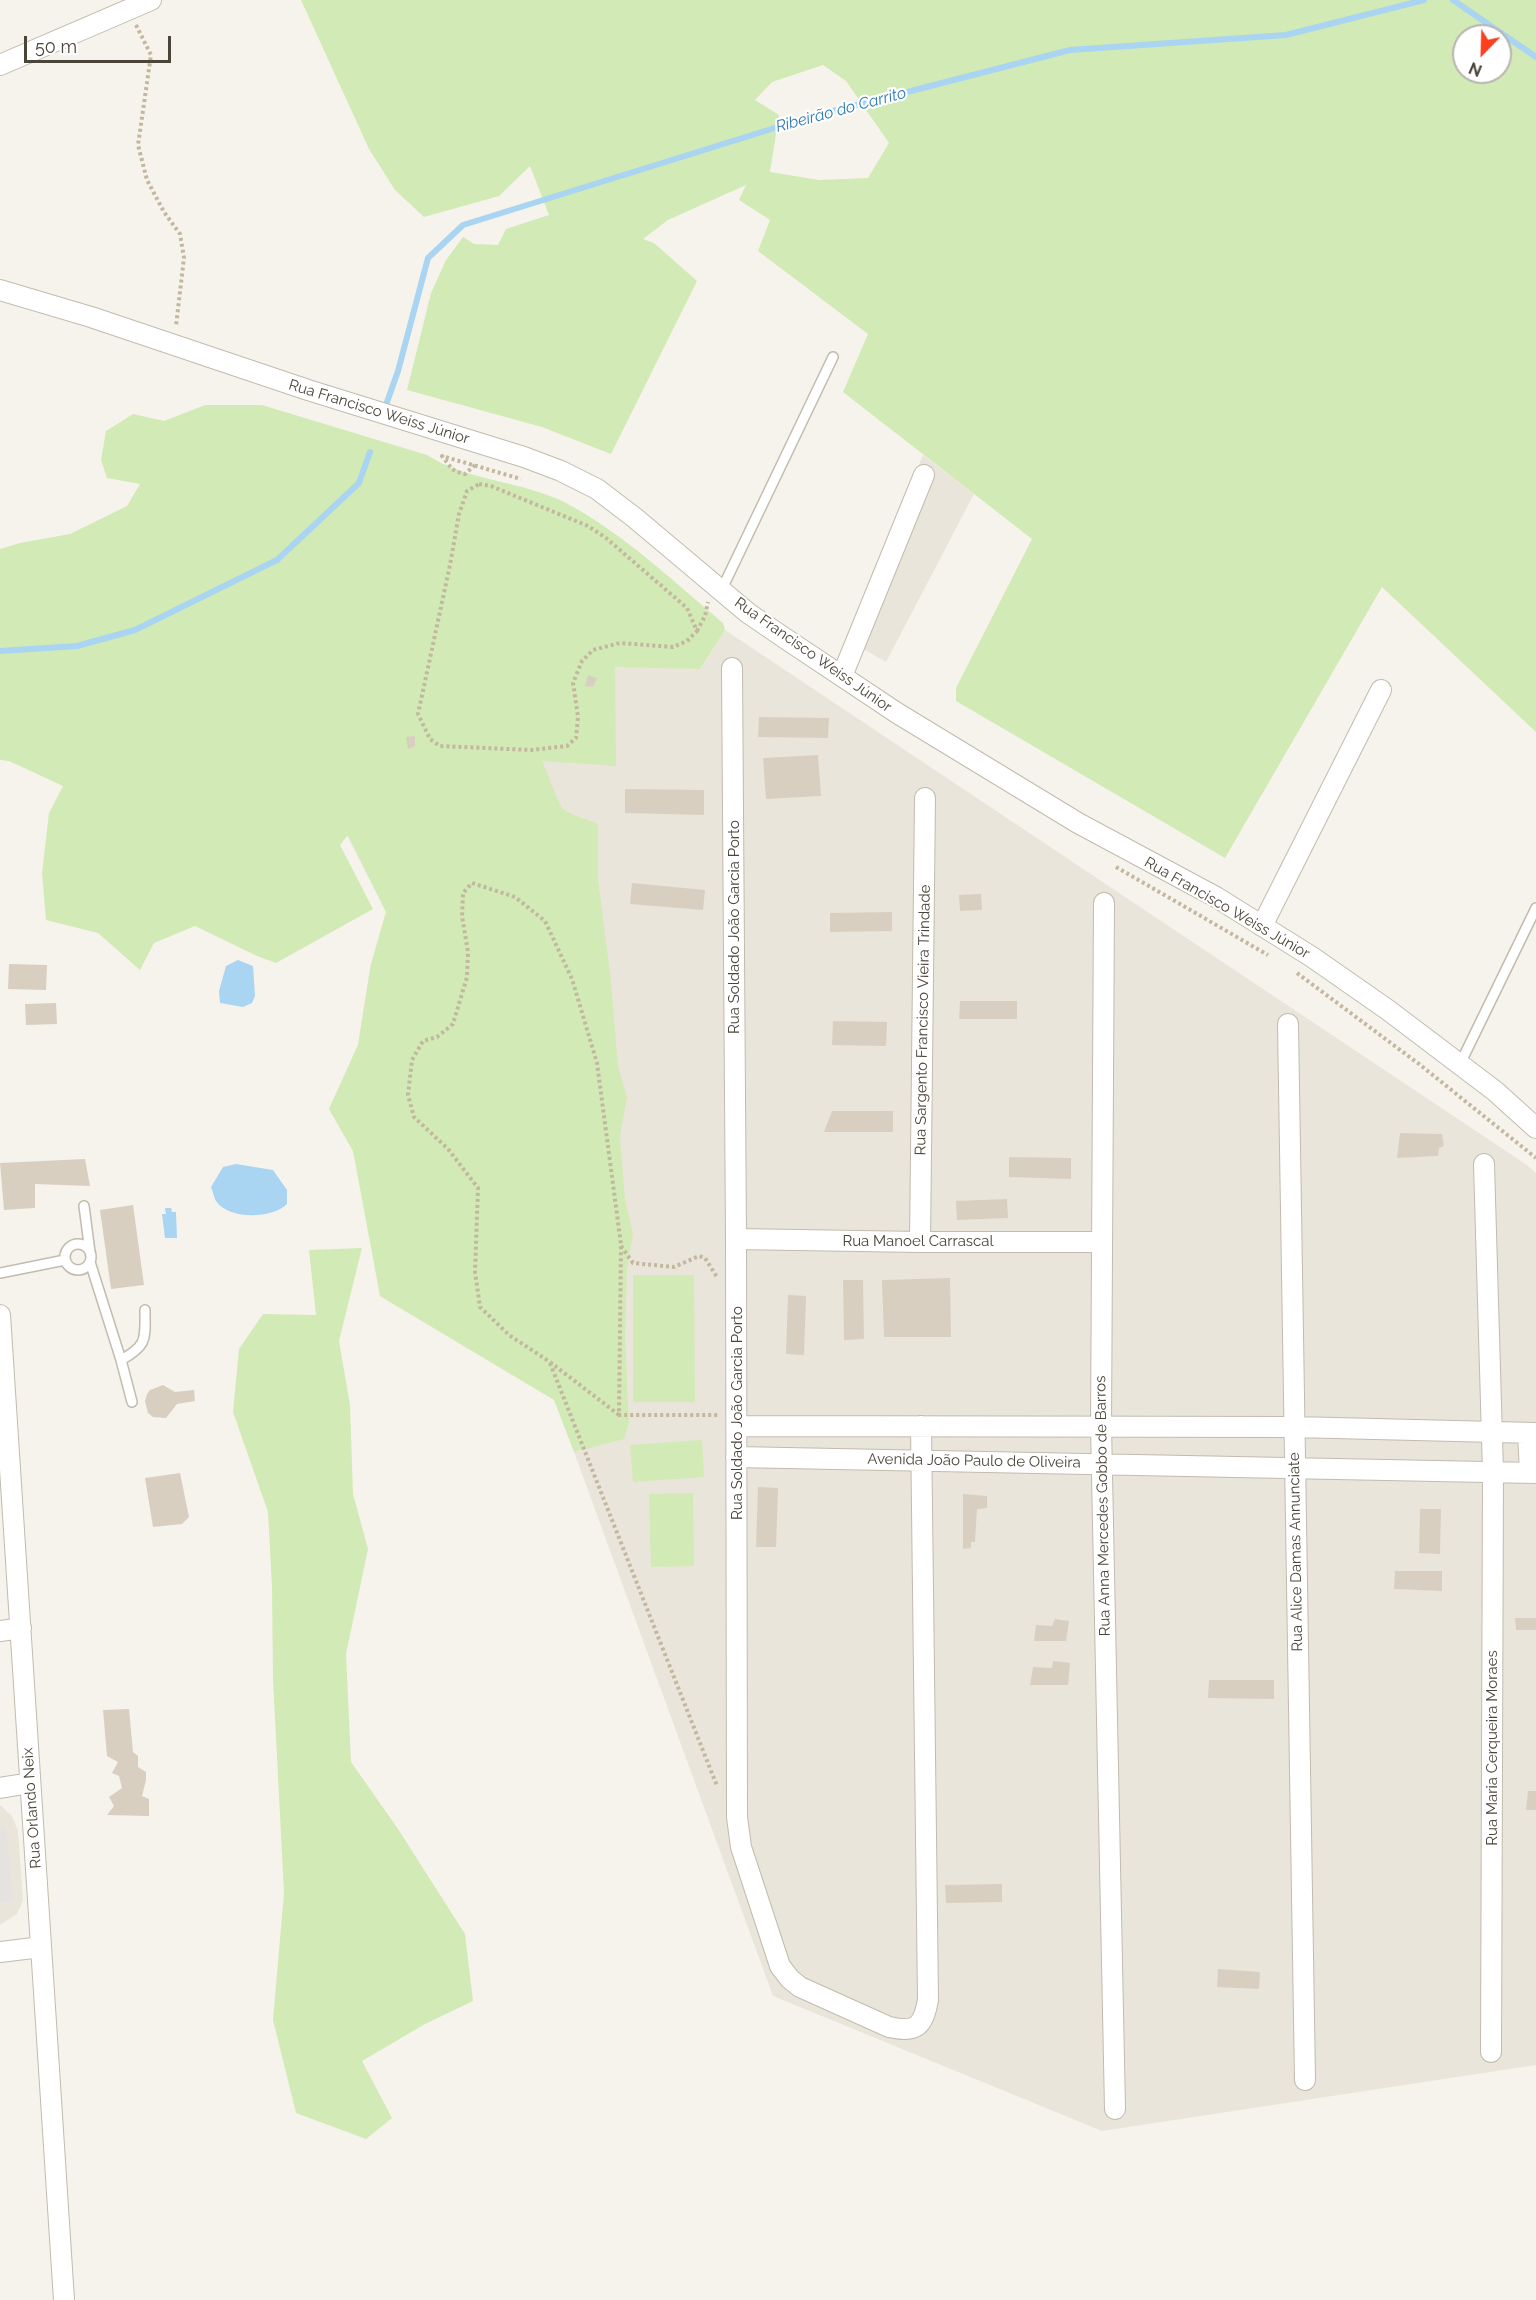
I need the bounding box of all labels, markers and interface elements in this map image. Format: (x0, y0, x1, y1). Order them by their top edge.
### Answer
scale bar (27, 24, 174, 62)
north arrow (1452, 24, 1512, 84)
text: 50 m (35, 36, 77, 57)
text: N (1466, 58, 1485, 80)
water label: Ribeirão do Carrito (774, 83, 908, 137)
street label: Rua Francisco Weiss Júnior (286, 376, 472, 448)
street label: Rua Francisco Weiss Júnior (731, 594, 895, 716)
street label: Rua Soldado João Garcia Porto (725, 820, 743, 1034)
street label: Rua Francisco Weiss Júnior (1141, 853, 1313, 963)
street label: Rua Sargento Francisco Vieira Trindade (912, 884, 934, 1156)
street label: Rua Manoel Carrascal (842, 1232, 994, 1250)
street label: Rua Soldado João Garcia Porto (728, 1306, 746, 1520)
street label: Rua Anna Mercedes Gobbo de Barros (1092, 1375, 1114, 1637)
street label: Avenida João Paulo de Oliveira (867, 1450, 1081, 1472)
street label: Rua Alice Damas Annunciate (1285, 1452, 1307, 1652)
street label: Rua Maria Cerqueira Moraes (1483, 1650, 1501, 1846)
street label: Rua Orlando Neix (19, 1747, 45, 1869)

